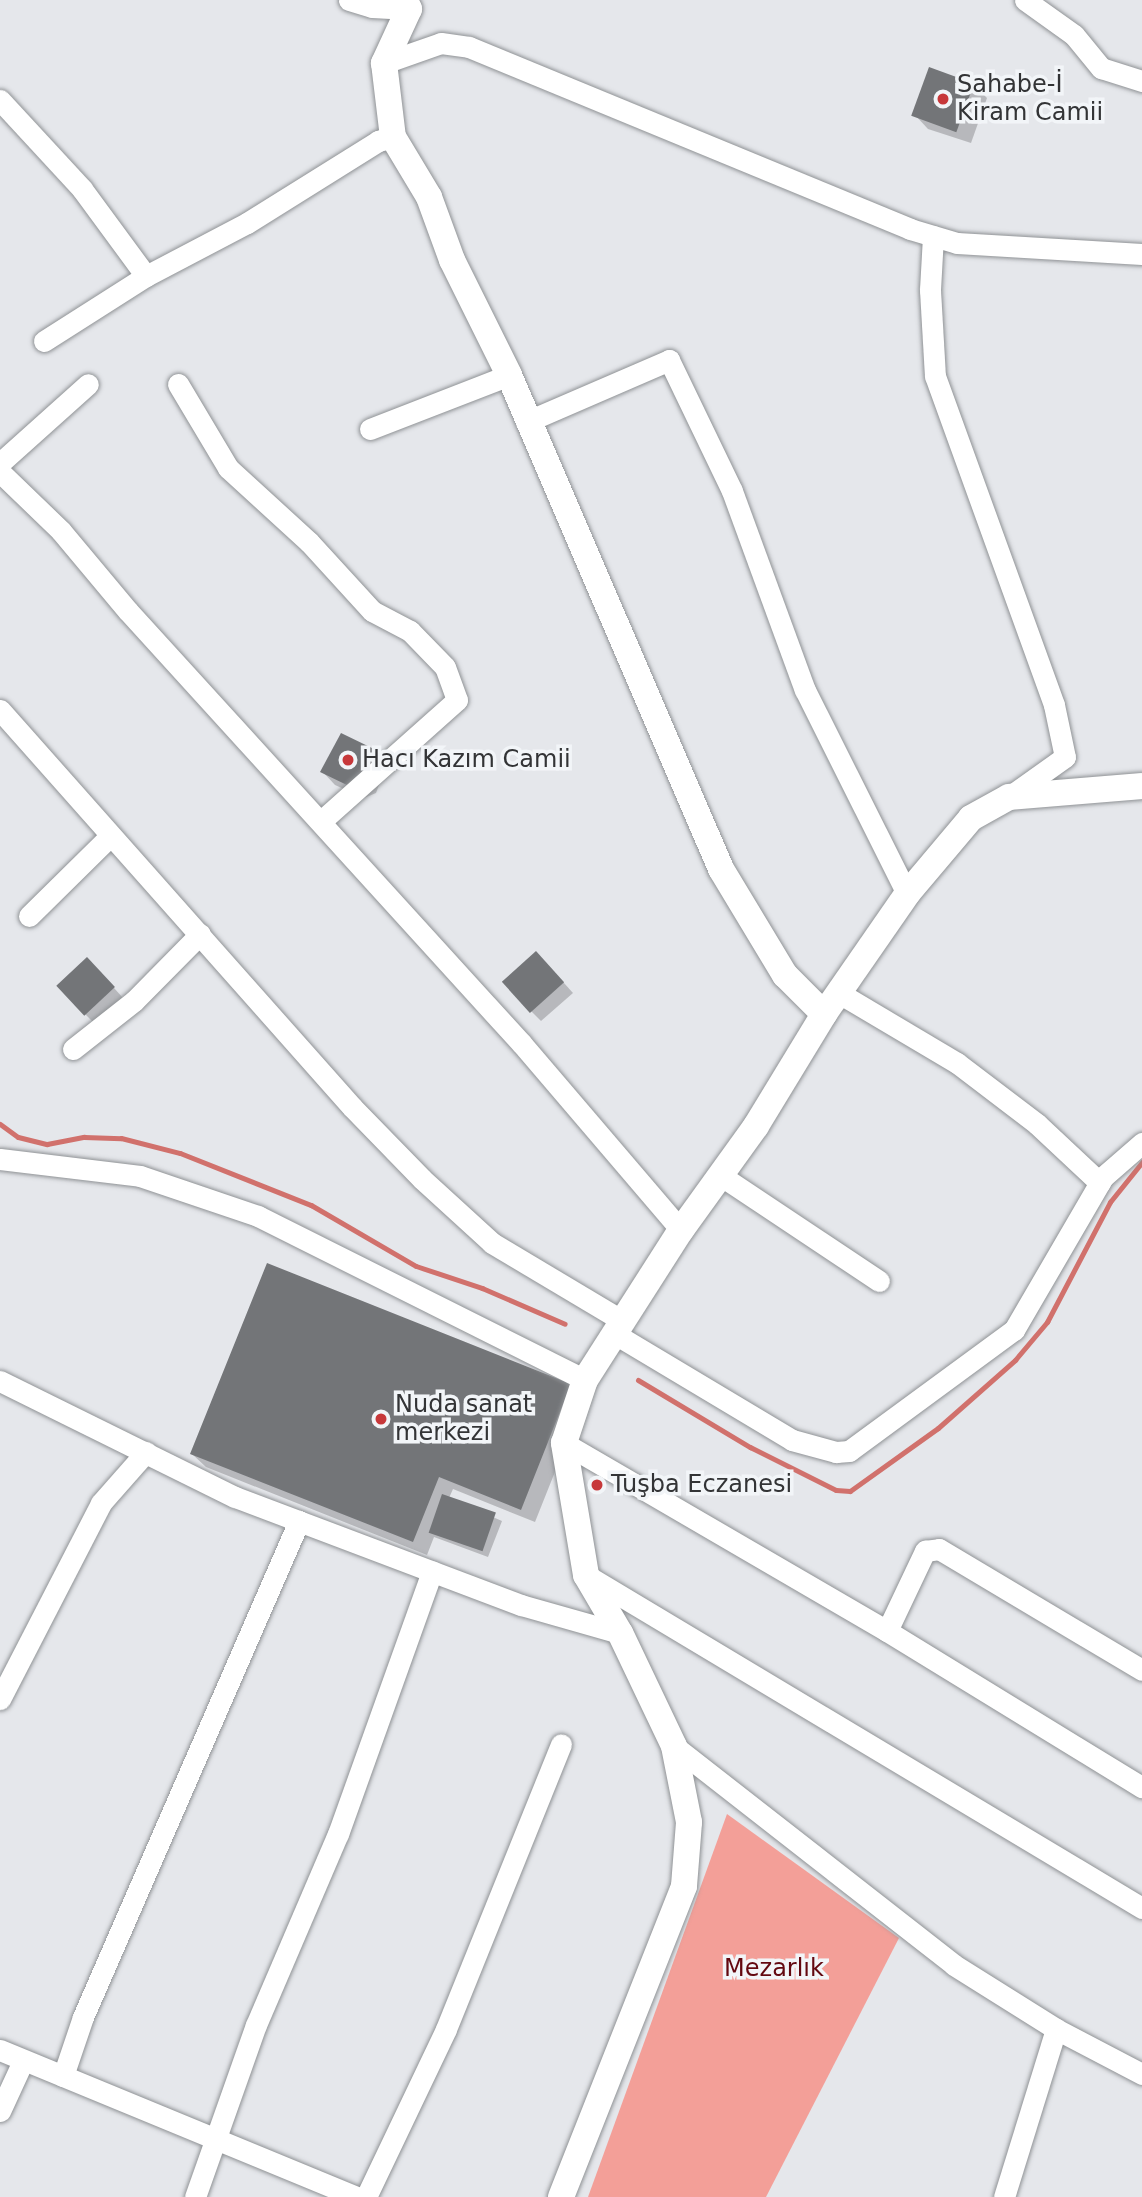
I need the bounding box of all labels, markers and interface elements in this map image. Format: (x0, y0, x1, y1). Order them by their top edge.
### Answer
place label: Sahabe-İ Kiram Camii (957, 71, 1103, 127)
marker: Sahabe-İ Kiram Camii (935, 91, 951, 107)
place label: Hacı Kazım Camii (362, 746, 571, 774)
marker: Hacı Kazım Camii (340, 752, 356, 768)
place label: Nuda sanat merkezi (395, 1391, 532, 1447)
marker: Nuda sanat merkezi (373, 1411, 389, 1427)
place label: Tuşba Eczanesi (611, 1471, 792, 1499)
marker: Tuşba Eczanesi (589, 1477, 605, 1493)
park label: Mezarlık (724, 1955, 824, 1983)

